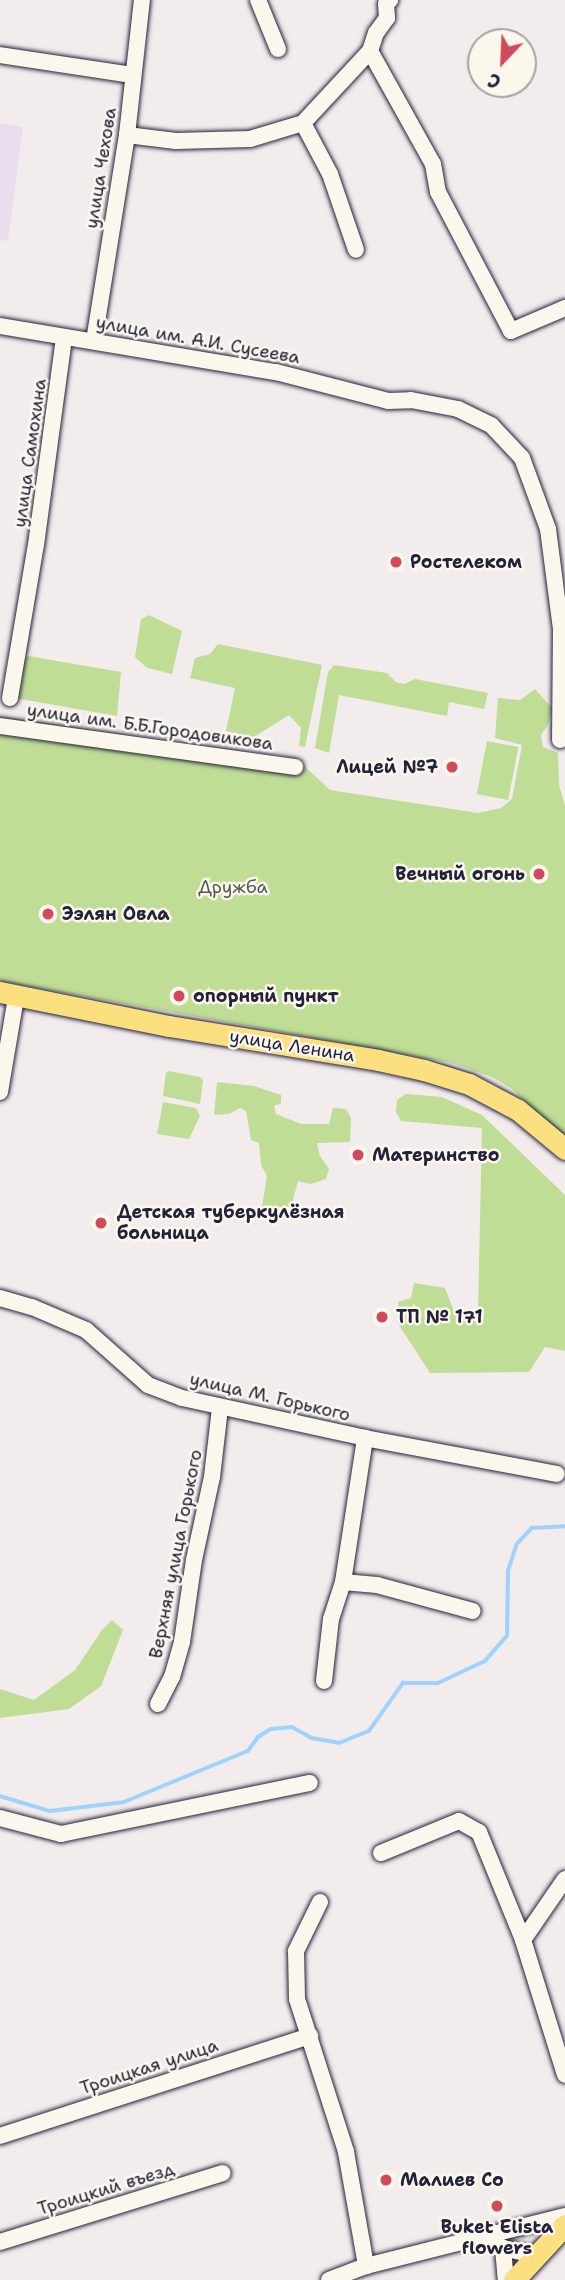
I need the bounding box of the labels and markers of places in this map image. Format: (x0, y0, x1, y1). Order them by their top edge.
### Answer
place label: Ростелеком (410, 551, 522, 573)
marker: Ростелеком (388, 554, 404, 570)
place label: Лицей №7 (336, 756, 438, 778)
marker: Лицей №7 (444, 759, 460, 775)
place label: Вечный огонь (395, 863, 525, 885)
marker: Вечный огонь (531, 866, 547, 882)
place label: Ээлян Овла (62, 903, 170, 925)
marker: Ээлян Овла (40, 906, 56, 922)
place label: опорный пункт (193, 985, 339, 1007)
marker: опорный пункт (171, 988, 187, 1004)
place label: Материнство (372, 1144, 499, 1166)
marker: Материнство (350, 1147, 366, 1163)
place label: Детская туберкулёзная больница (117, 1202, 344, 1244)
marker: Детская туберкулёзная больница (91, 1213, 111, 1233)
place label: ТП № 171 (396, 1306, 483, 1328)
marker: ТП № 171 (374, 1309, 390, 1325)
place label: Малиев Со (400, 2169, 504, 2191)
marker: Малиев Со (378, 2172, 394, 2188)
marker: Buket Elista flowers (489, 2198, 505, 2214)
place label: Buket Elista flowers (441, 2217, 553, 2260)

